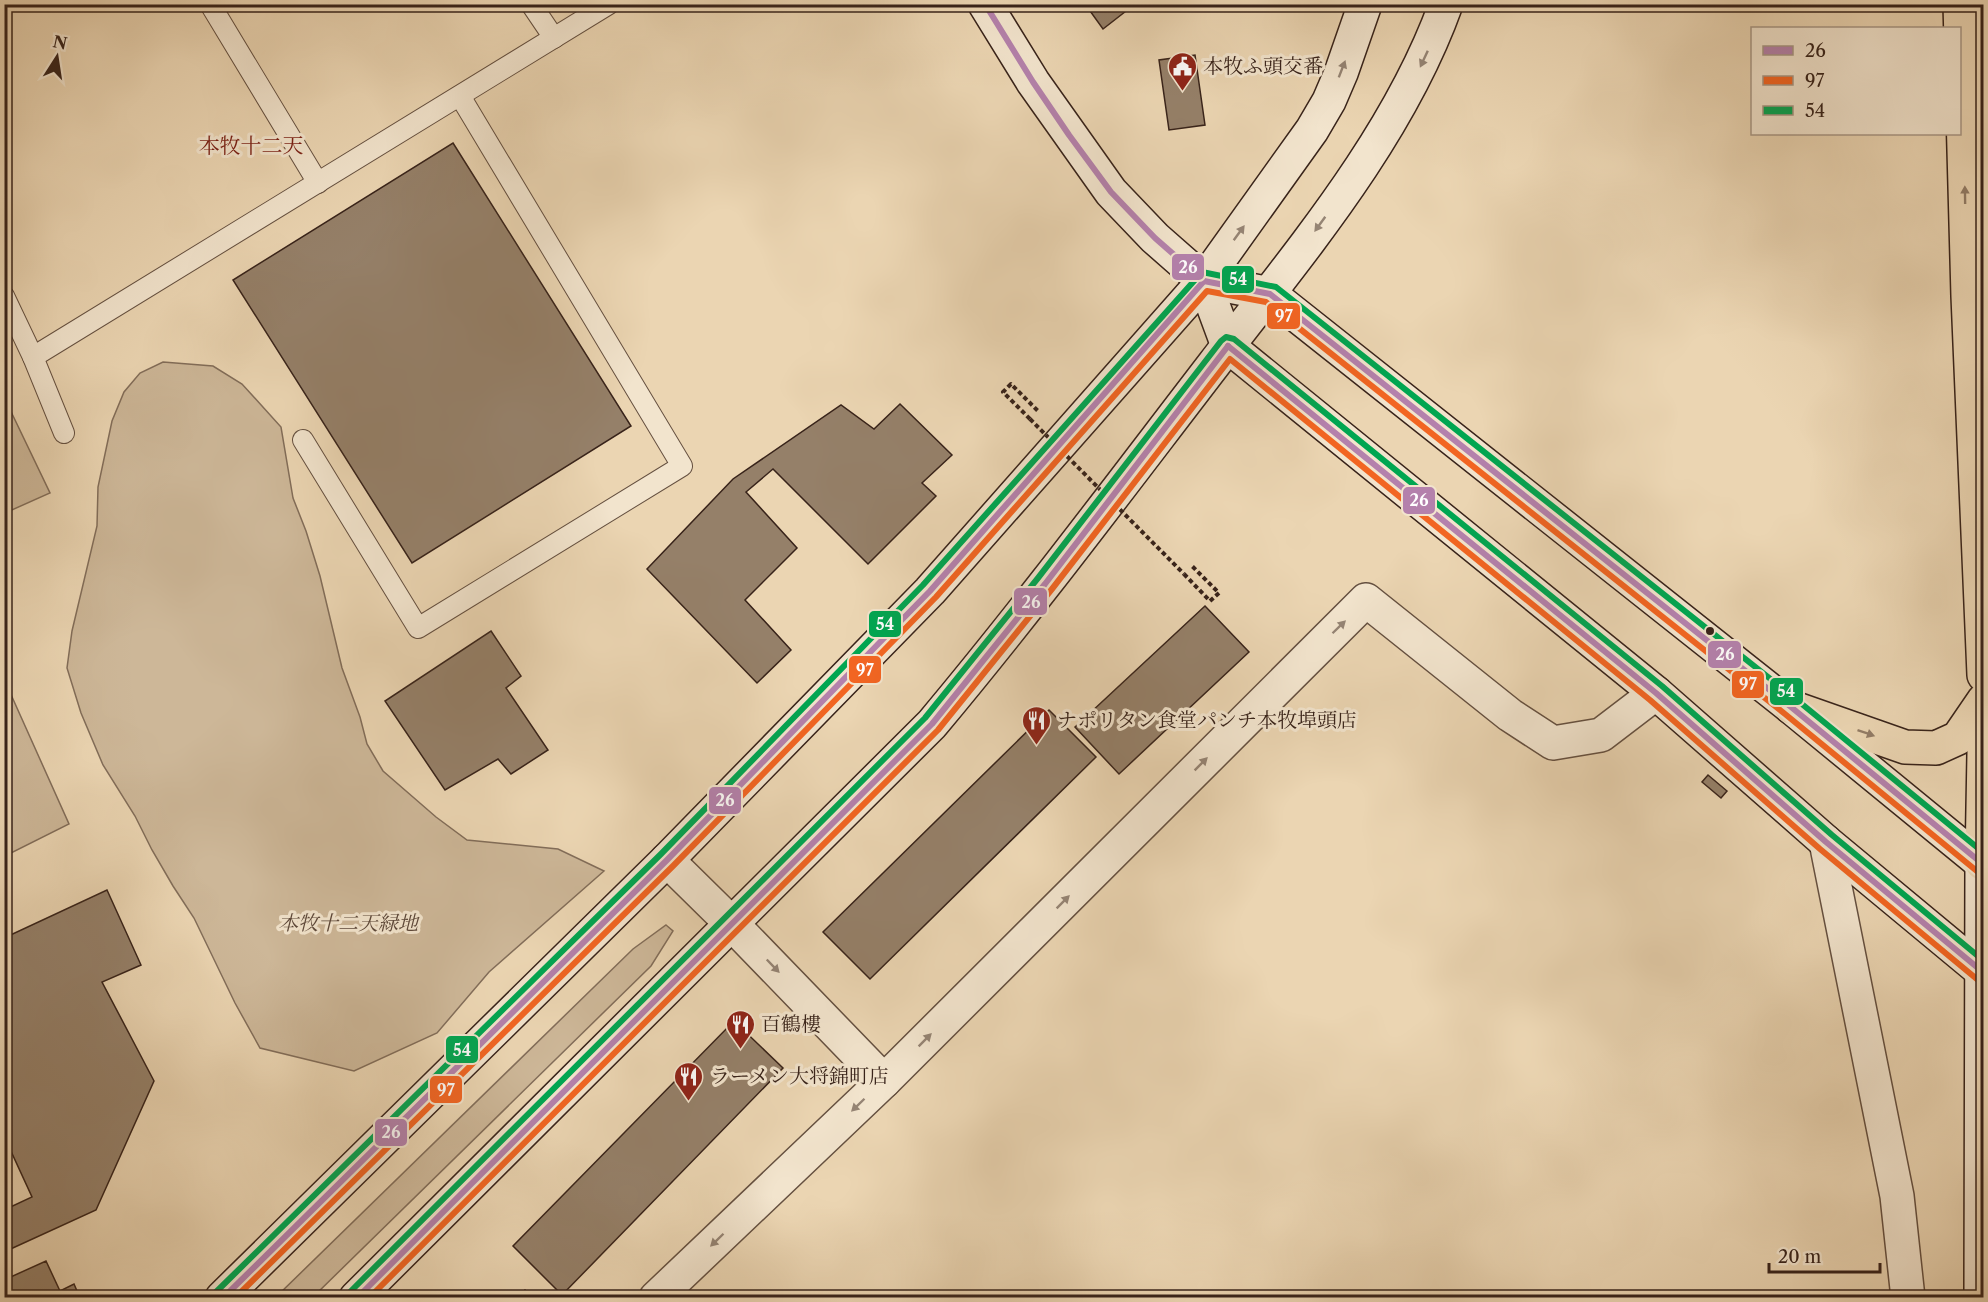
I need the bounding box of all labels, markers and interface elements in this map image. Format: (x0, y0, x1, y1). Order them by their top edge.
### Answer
north arrow (27, 27, 87, 87)
legend (1751, 27, 1961, 135)
text: N (51, 31, 69, 54)
text: 26 (1805, 40, 1826, 62)
public building icon: 本牧ふ頭交番 (1166, 50, 1198, 92)
one-way arrow (1419, 50, 1428, 67)
place label: 本牧ふ頭交番 (1203, 54, 1323, 78)
one-way arrow (1338, 60, 1348, 78)
text: 97 (1805, 70, 1825, 92)
text: 54 (1805, 100, 1825, 122)
district label: 本牧十二天 (199, 133, 304, 158)
one-way arrow (1961, 186, 1970, 205)
one-way arrow (1314, 215, 1326, 231)
one-way arrow (1233, 226, 1245, 242)
line badge: 26 (1171, 253, 1205, 281)
text: 26 (1178, 257, 1198, 277)
line badge: 54 (1221, 265, 1255, 294)
text: 54 (1229, 269, 1247, 289)
line badge: 97 (1266, 302, 1301, 330)
text: 97 (1275, 306, 1294, 326)
line badge: 26 (1402, 486, 1436, 515)
text: 26 (1409, 490, 1429, 510)
line badge: 26 (1013, 587, 1048, 616)
text: 26 (1021, 592, 1041, 612)
line badge: 54 (868, 610, 902, 638)
text: 54 (876, 614, 894, 634)
one-way arrow (1332, 620, 1346, 634)
unlabelled marker (1704, 625, 1716, 637)
line badge: 26 (1707, 640, 1742, 669)
text: 26 (1715, 644, 1735, 664)
line badge: 97 (848, 655, 882, 684)
text: 97 (856, 660, 875, 680)
line badge: 97 (1731, 670, 1765, 699)
text: 97 (1739, 674, 1758, 694)
line badge: 54 (1769, 677, 1804, 706)
text: 54 (1777, 681, 1795, 701)
restaurant icon: ナポリタン食堂パンチ本牧埠頭店 (1020, 704, 1052, 746)
place label: ナポリタン食堂パンチ本牧埠頭店 (1057, 708, 1357, 732)
one-way arrow (1858, 729, 1876, 739)
one-way arrow (1194, 757, 1208, 771)
line badge: 26 (708, 786, 742, 815)
text: 26 (715, 790, 735, 810)
one-way arrow (1056, 894, 1070, 909)
park label: 本牧十二天緑地 (278, 911, 420, 935)
one-way arrow (765, 958, 779, 972)
restaurant icon: 百鶴樓 (724, 1008, 756, 1050)
place label: 百鶴樓 (761, 1012, 821, 1036)
one-way arrow (918, 1032, 932, 1047)
line badge: 54 (445, 1035, 479, 1064)
text: 54 (453, 1040, 471, 1060)
restaurant icon: ラーメン大将錦町店 (673, 1060, 705, 1102)
place label: ラーメン大将錦町店 (710, 1064, 889, 1088)
line badge: 97 (429, 1075, 463, 1104)
text: 97 (437, 1080, 456, 1100)
one-way arrow (851, 1098, 866, 1111)
line badge: 26 (374, 1118, 408, 1147)
text: 26 (381, 1122, 401, 1142)
one-way arrow (710, 1232, 724, 1246)
scale bar (1769, 1236, 1880, 1274)
text: 20 m (1778, 1246, 1822, 1268)

